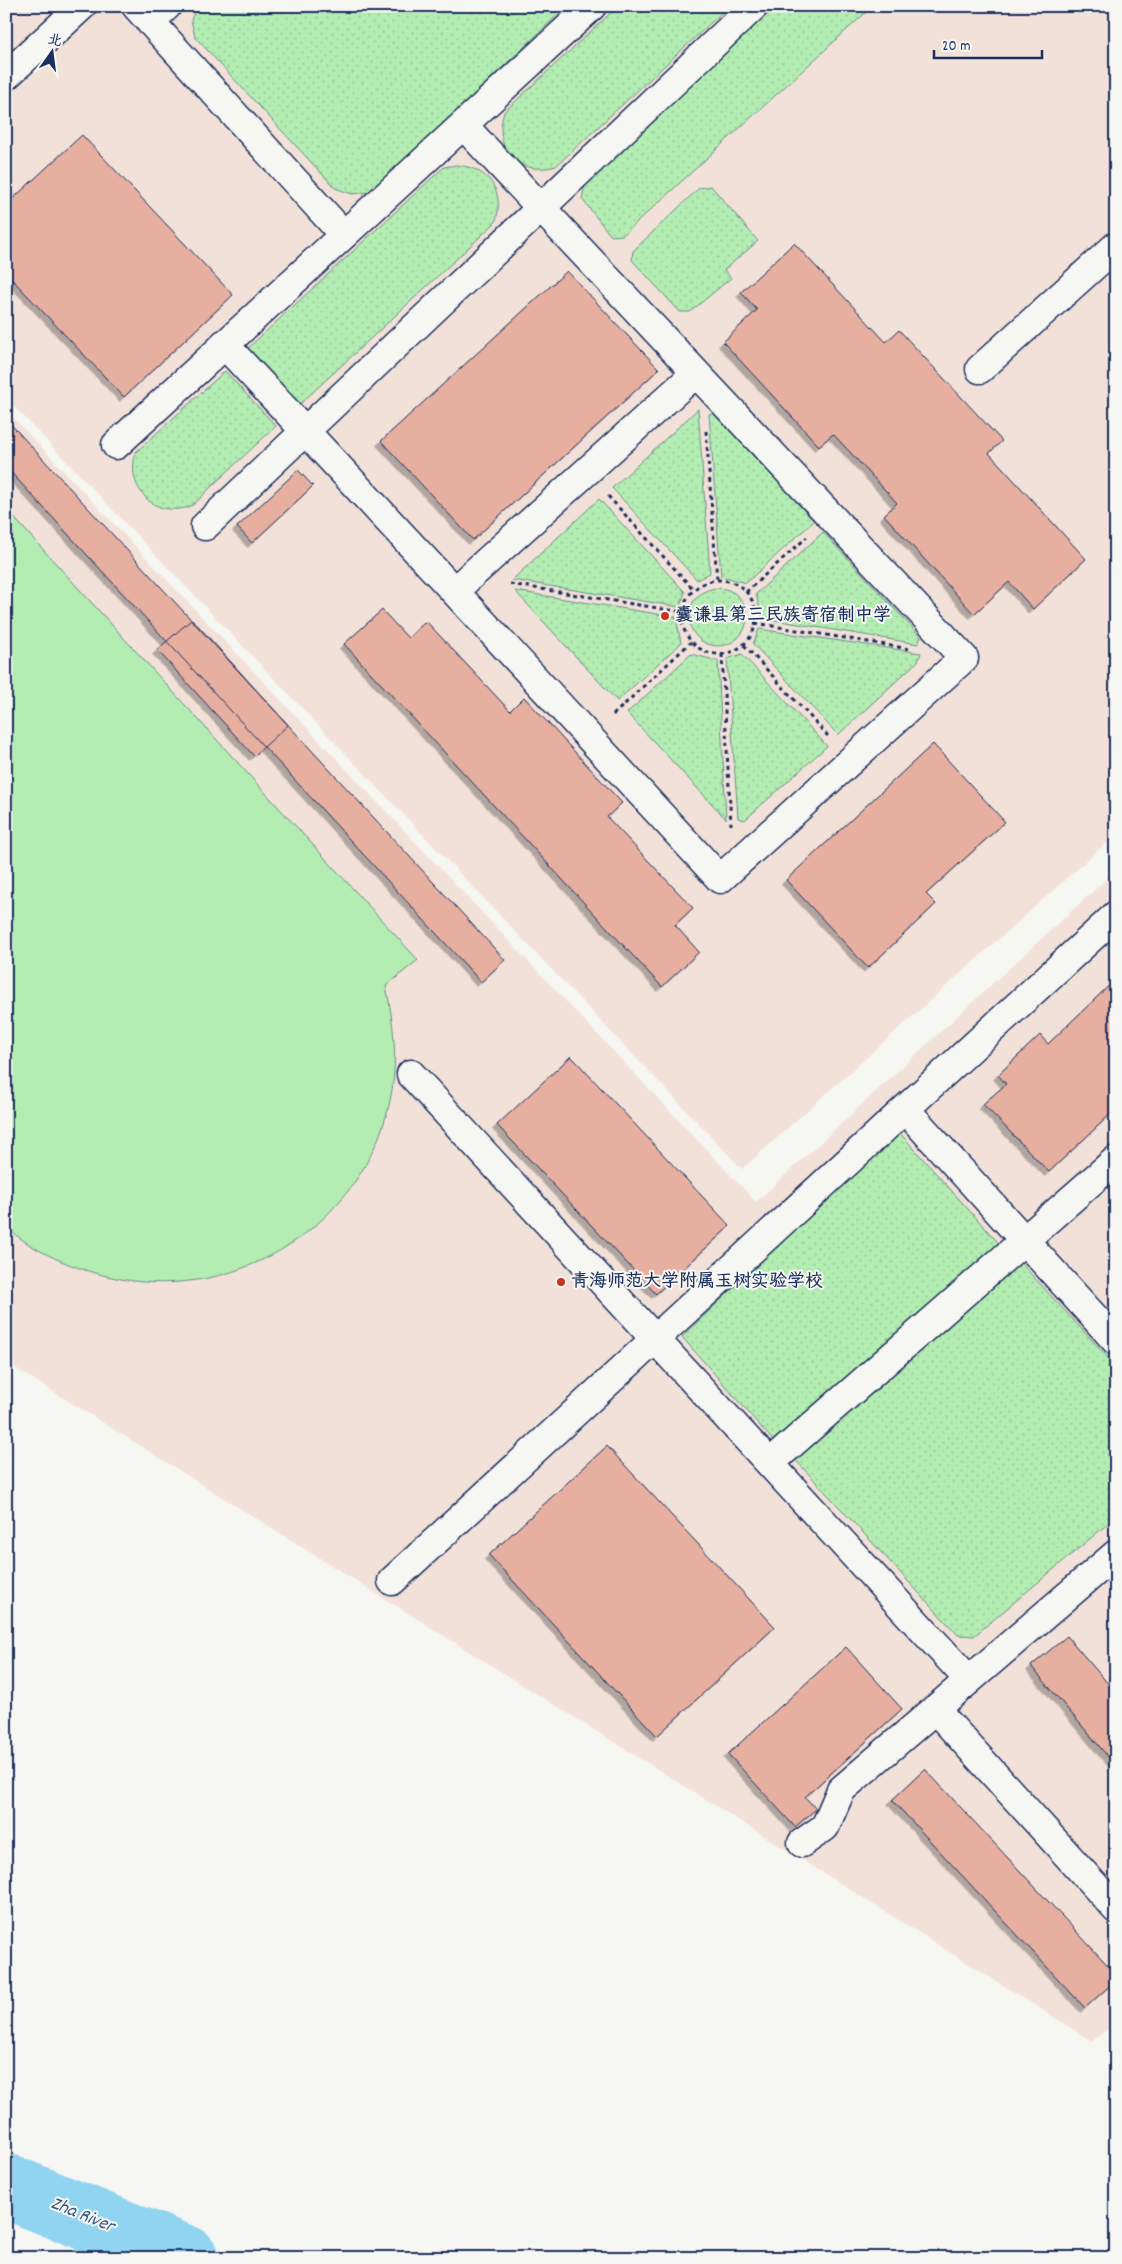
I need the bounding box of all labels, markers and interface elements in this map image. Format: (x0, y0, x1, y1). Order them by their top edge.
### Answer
north arrow (28, 28, 78, 78)
scale bar (934, 28, 1042, 60)
text: 北 (45, 30, 64, 53)
text: 20 m (942, 36, 970, 58)
place label: 囊谦县第三民族寄宿制中学 (675, 604, 891, 629)
marker: 囊谦县第三民族寄宿制中学 (659, 610, 671, 622)
place label: 青海师范大学附属玉树实验学校 (571, 1270, 823, 1295)
marker: 青海师范大学附属玉树实验学校 (555, 1276, 567, 1288)
water label: Zha River (46, 2191, 120, 2242)

